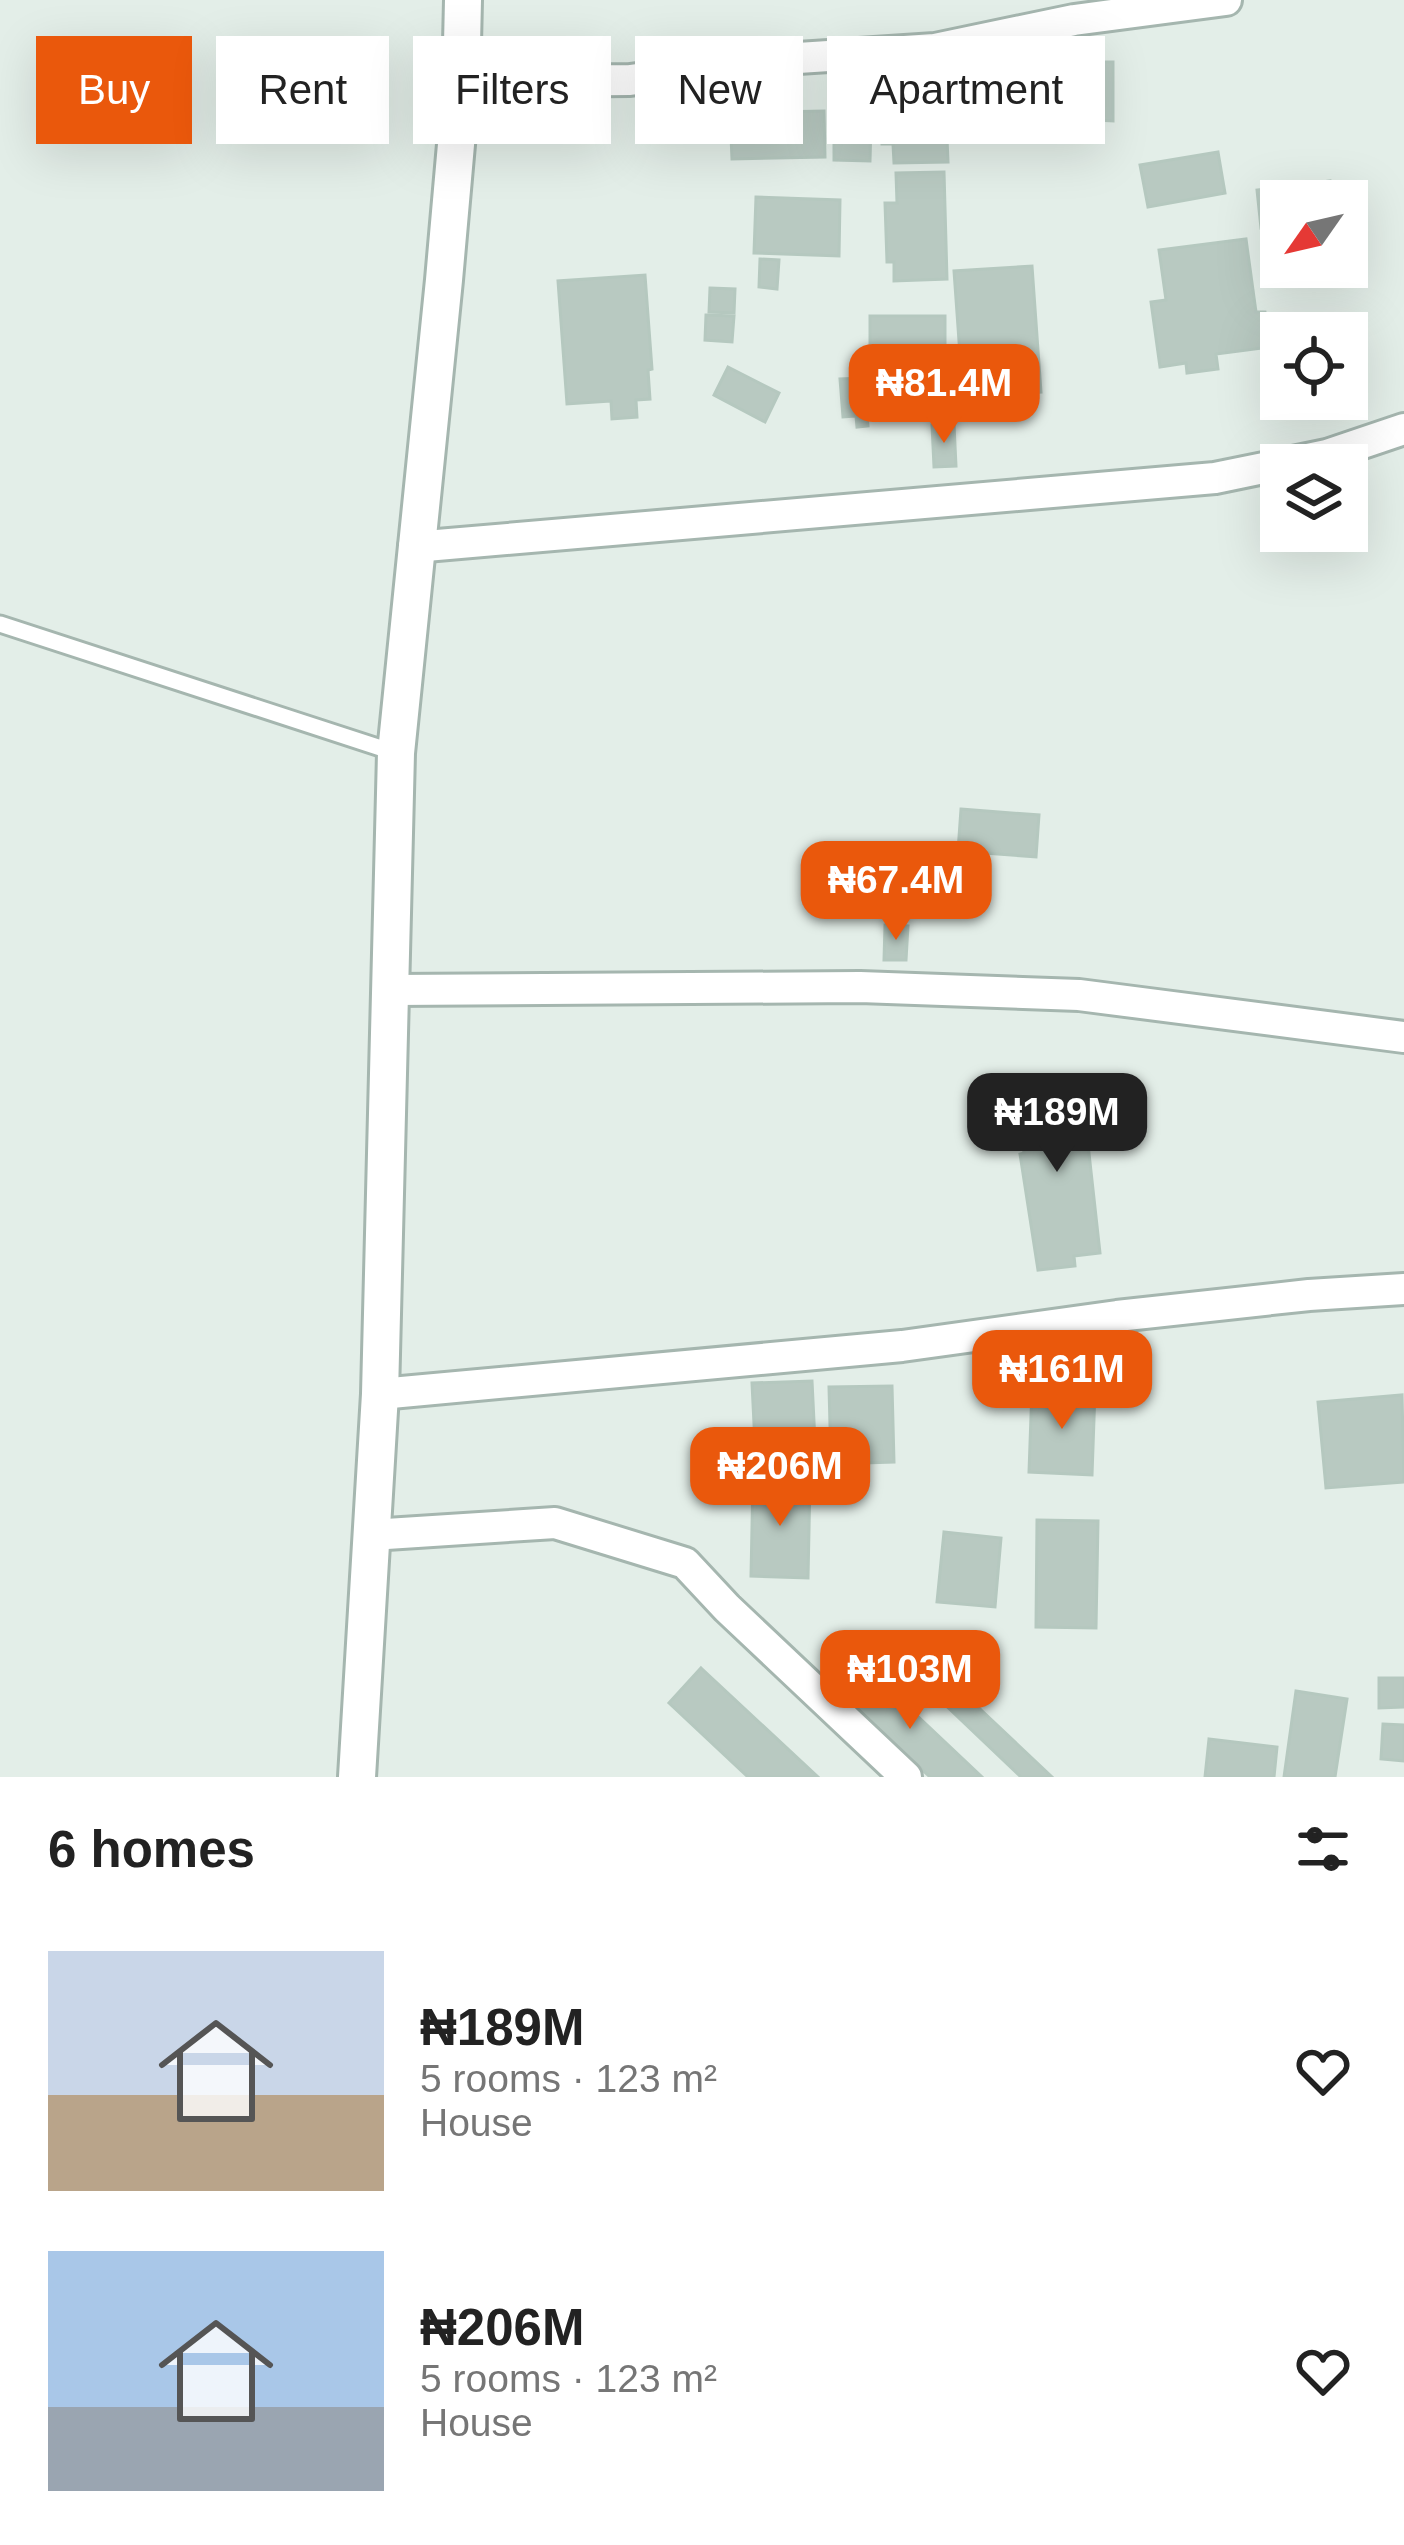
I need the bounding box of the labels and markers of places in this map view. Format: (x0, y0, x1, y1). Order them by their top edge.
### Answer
pin: ₦81.4M (846, 344, 1042, 446)
pin: ₦67.4M (798, 841, 994, 943)
pin: ₦189M (973, 1073, 1141, 1175)
pin: ₦161M (978, 1330, 1146, 1432)
pin: ₦206M (696, 1427, 864, 1529)
pin: ₦103M (826, 1630, 994, 1732)

